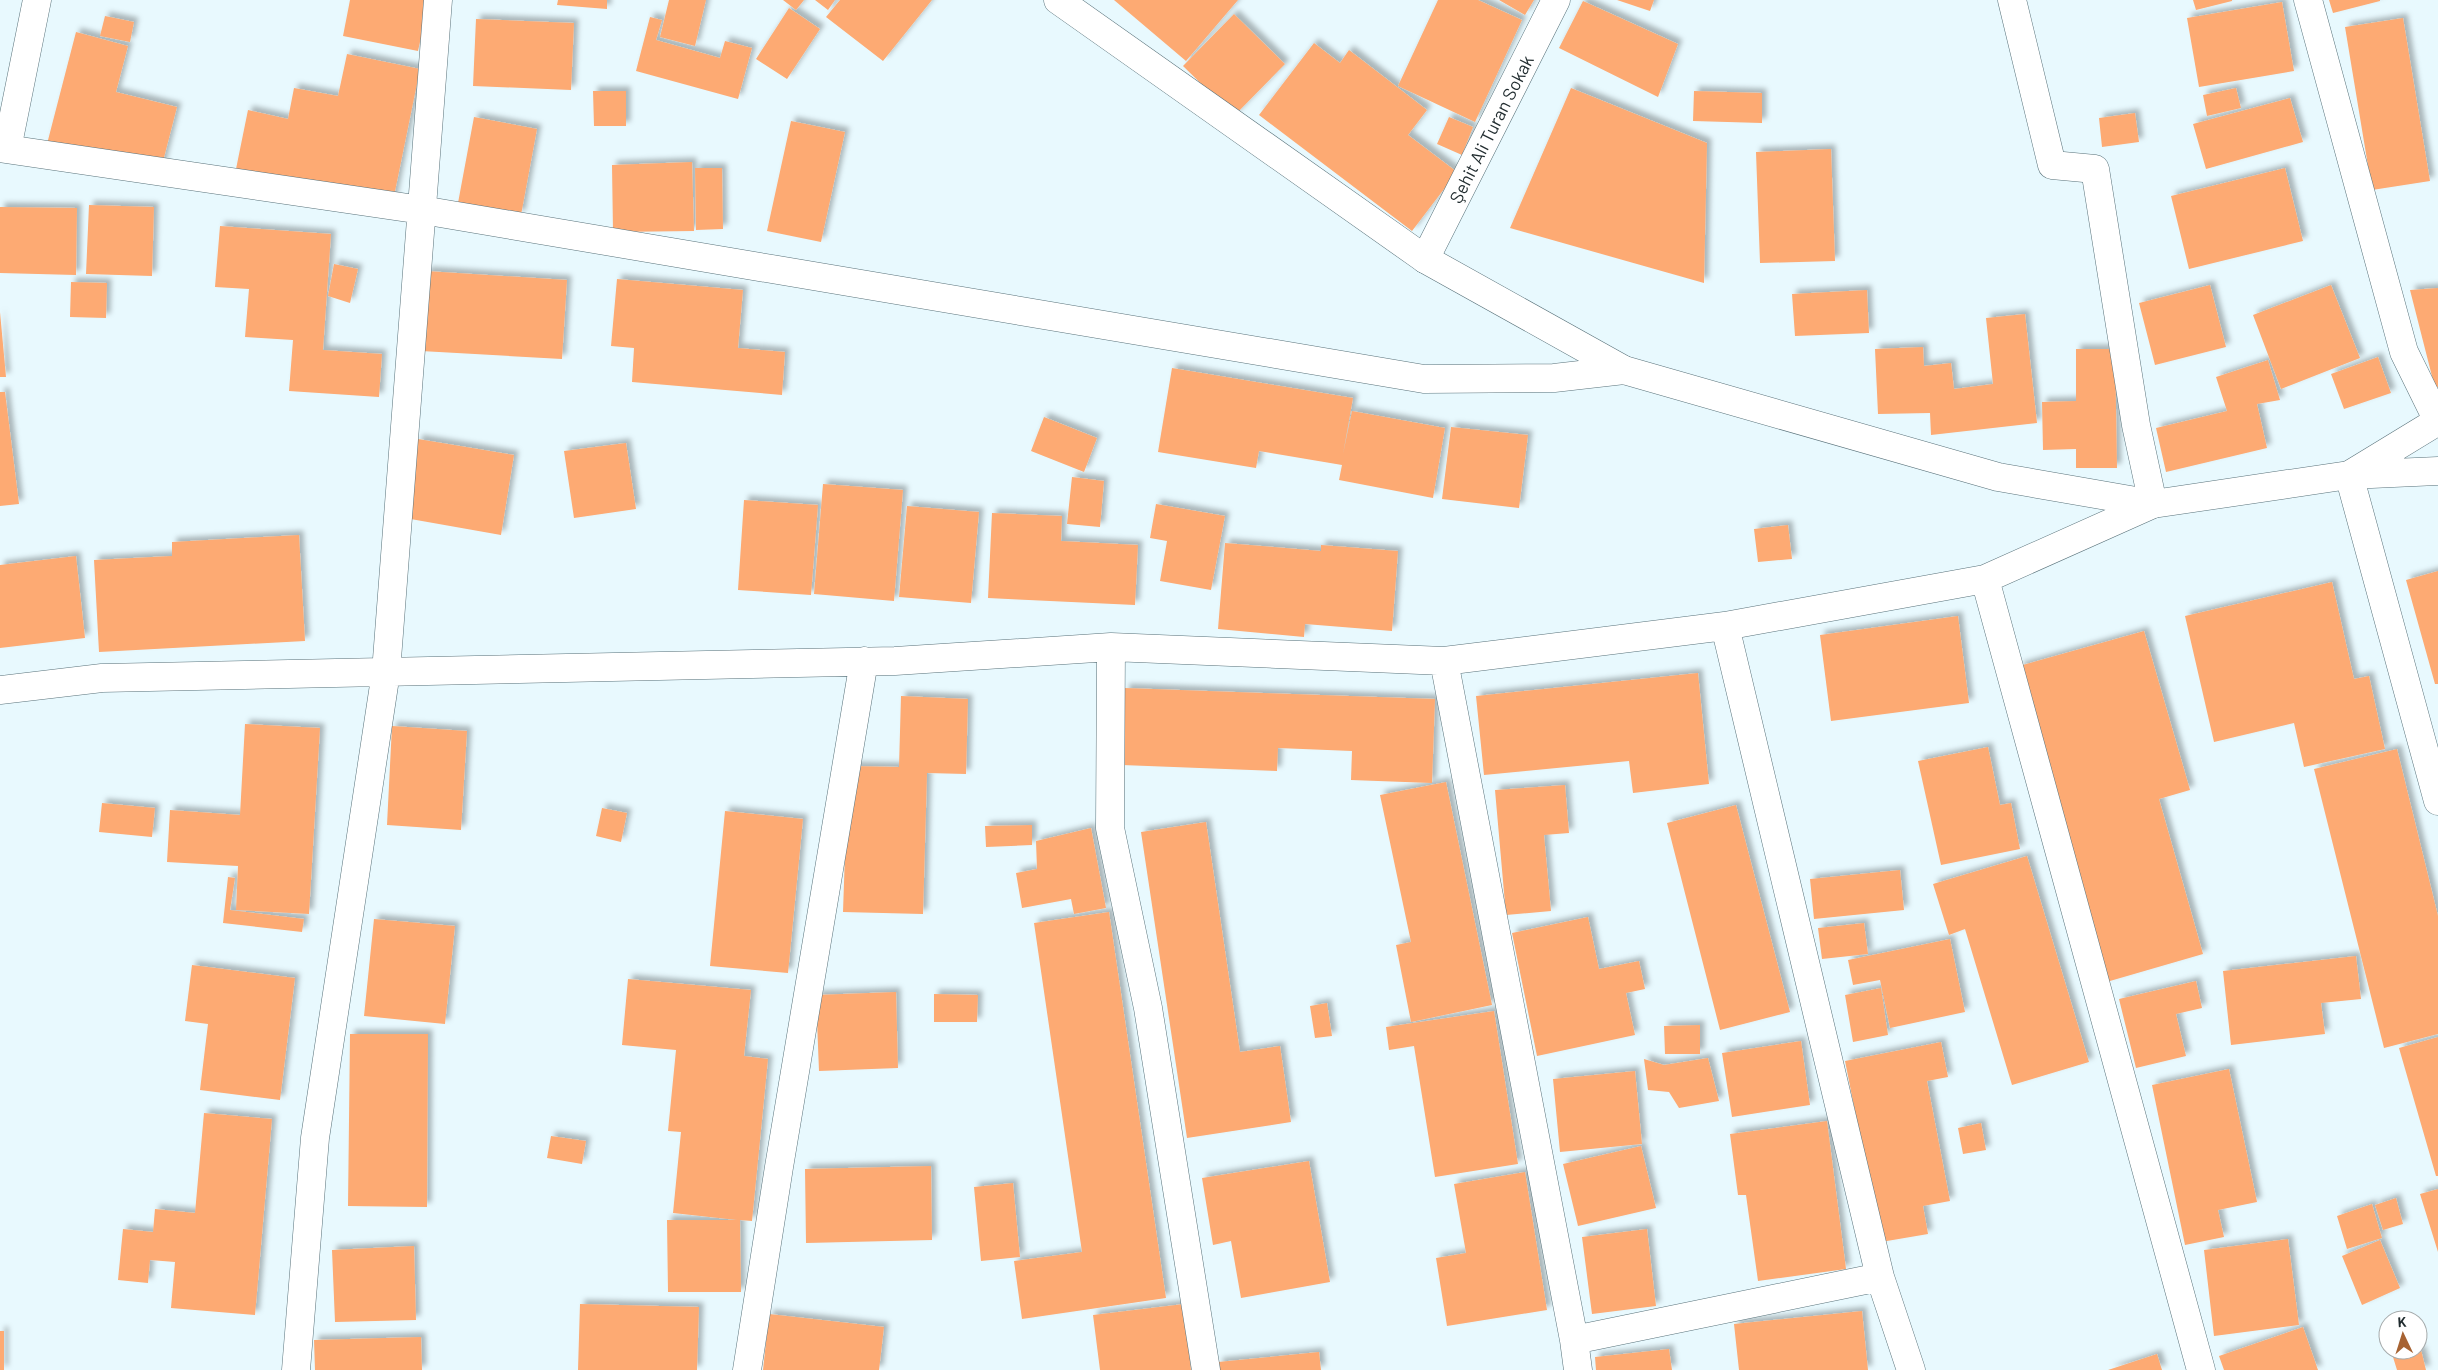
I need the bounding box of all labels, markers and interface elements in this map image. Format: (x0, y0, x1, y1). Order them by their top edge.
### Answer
street label: Şehit Ali Turan Sokak (1444, 51, 1538, 207)
north arrow (2378, 1310, 2428, 1360)
text: K (2397, 1313, 2407, 1330)

